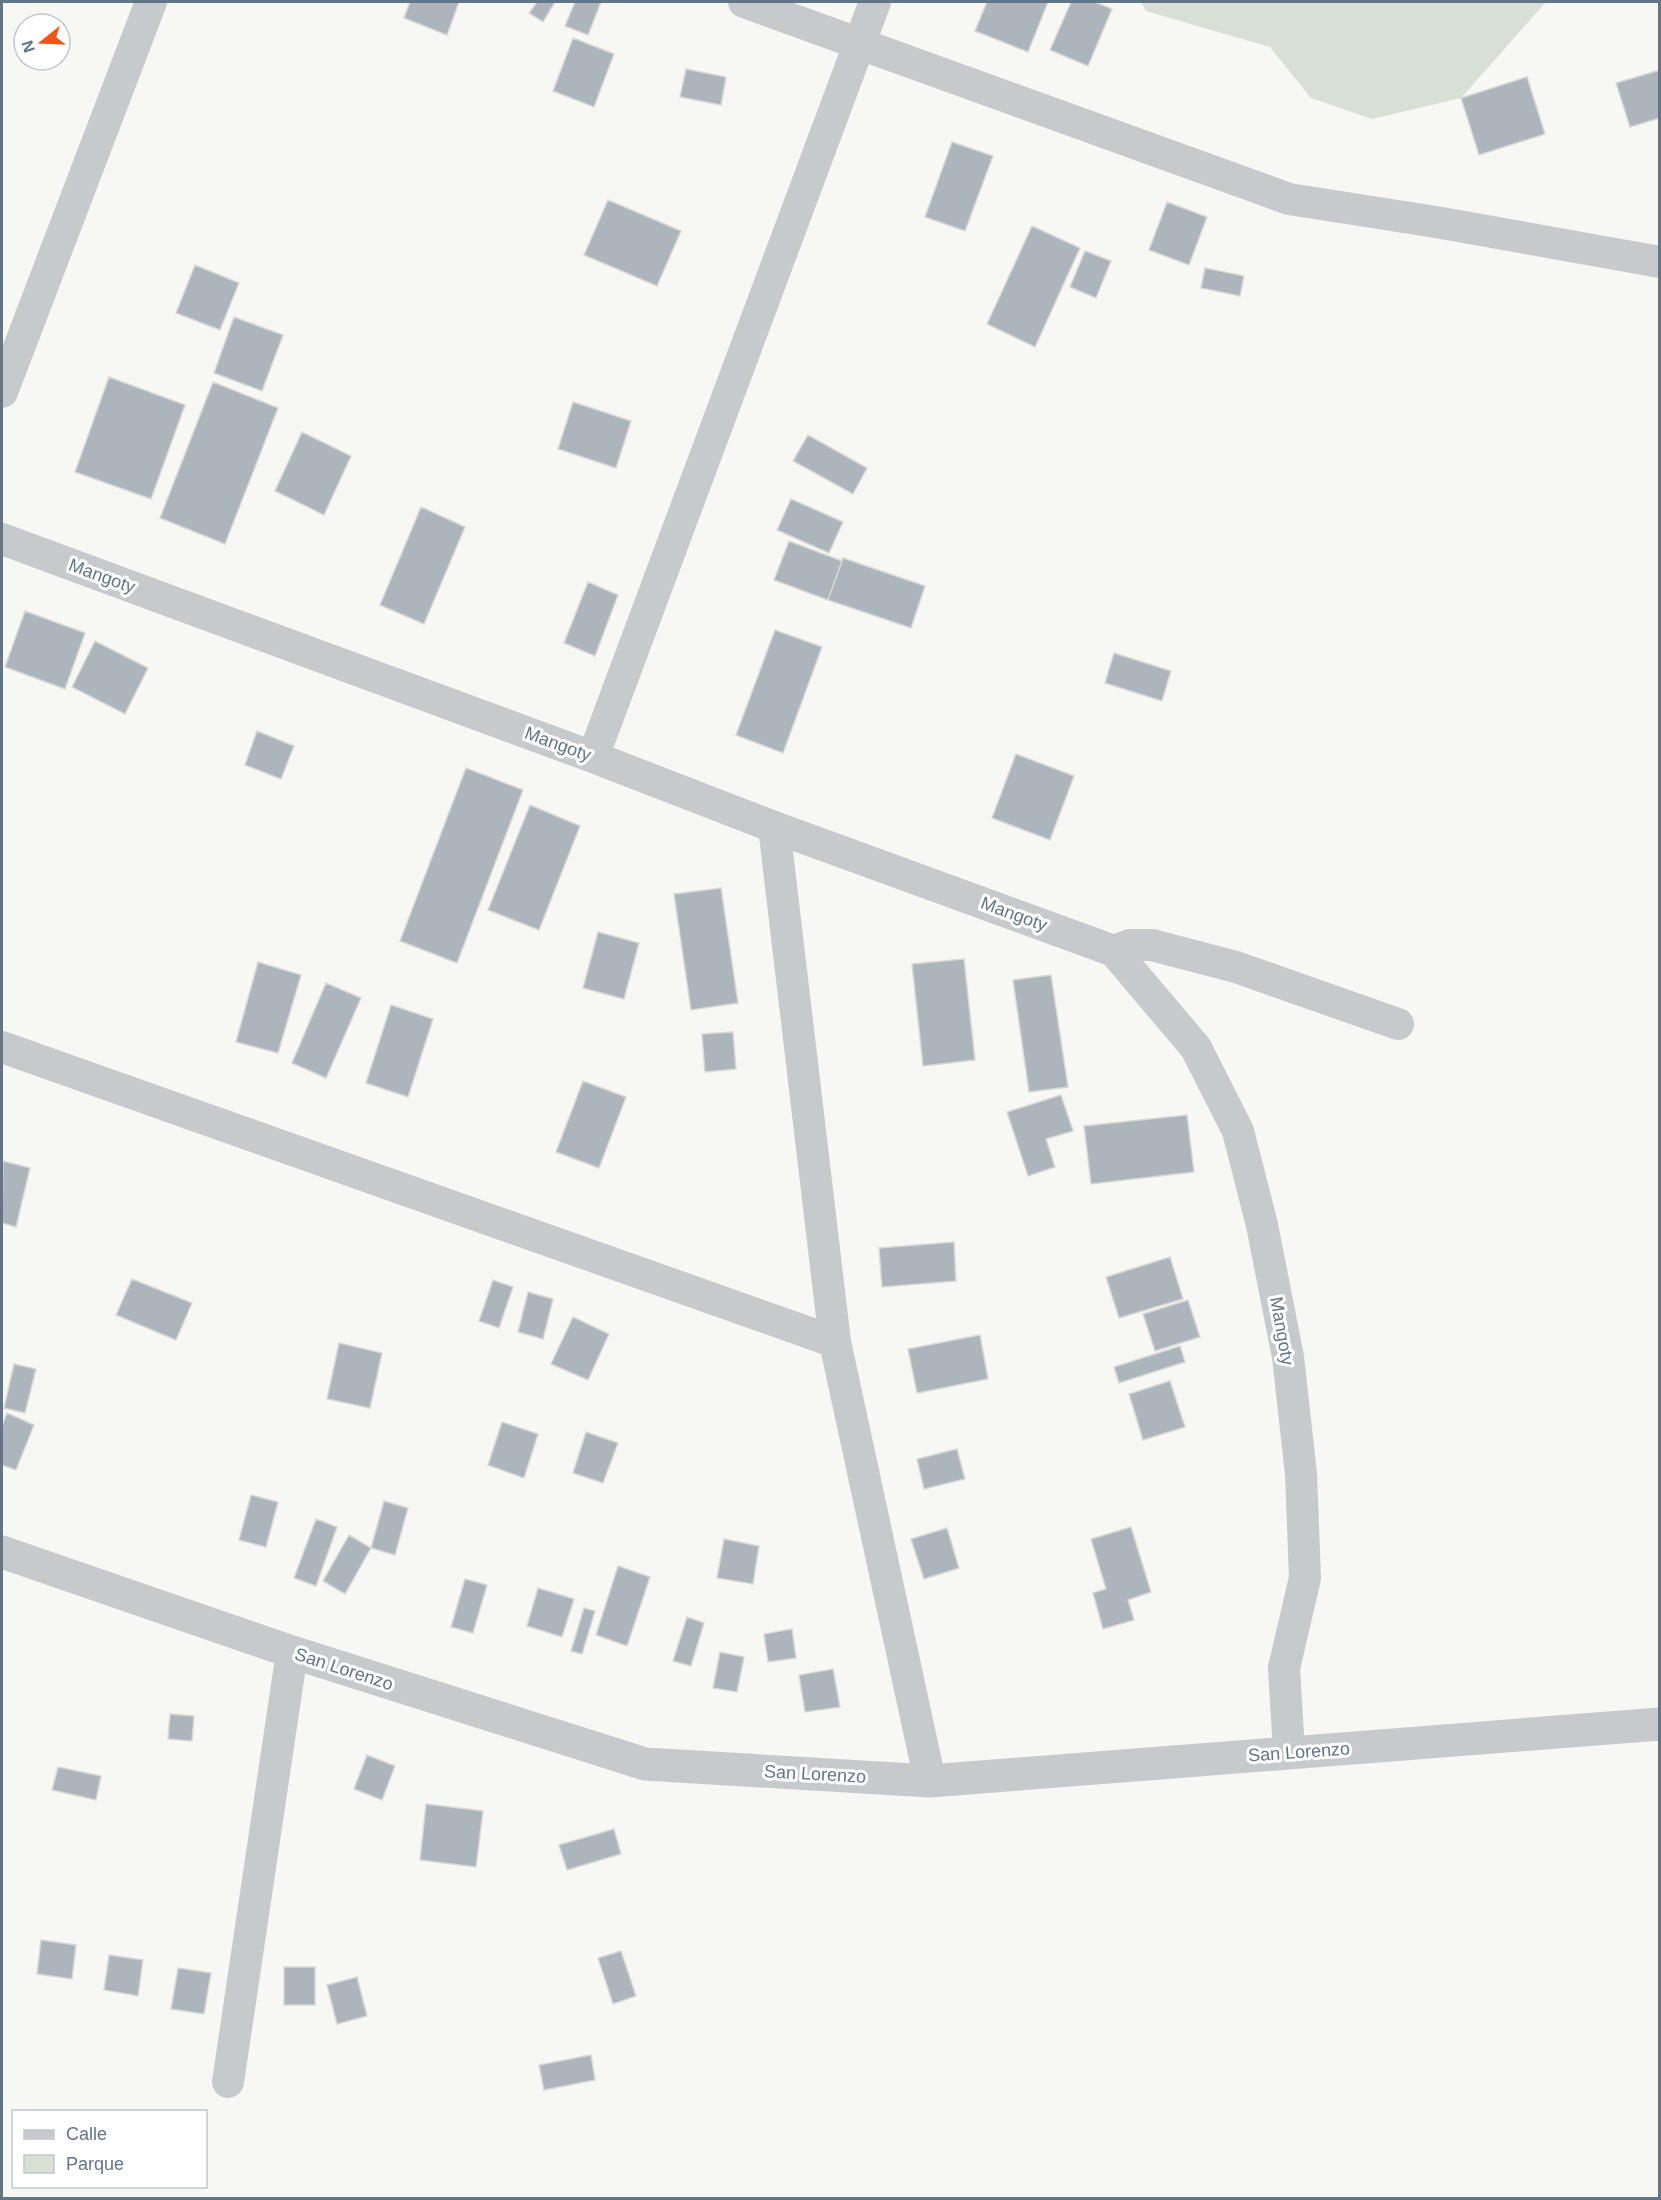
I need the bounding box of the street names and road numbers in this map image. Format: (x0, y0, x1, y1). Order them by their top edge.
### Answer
street label: Mangoty (66, 555, 138, 597)
street label: Mangoty (522, 723, 594, 765)
street label: Mangoty (978, 893, 1050, 935)
street label: Mangoty (1266, 1295, 1298, 1367)
street label: San Lorenzo (292, 1644, 396, 1694)
street label: San Lorenzo (1247, 1738, 1351, 1766)
street label: San Lorenzo (764, 1761, 866, 1787)

